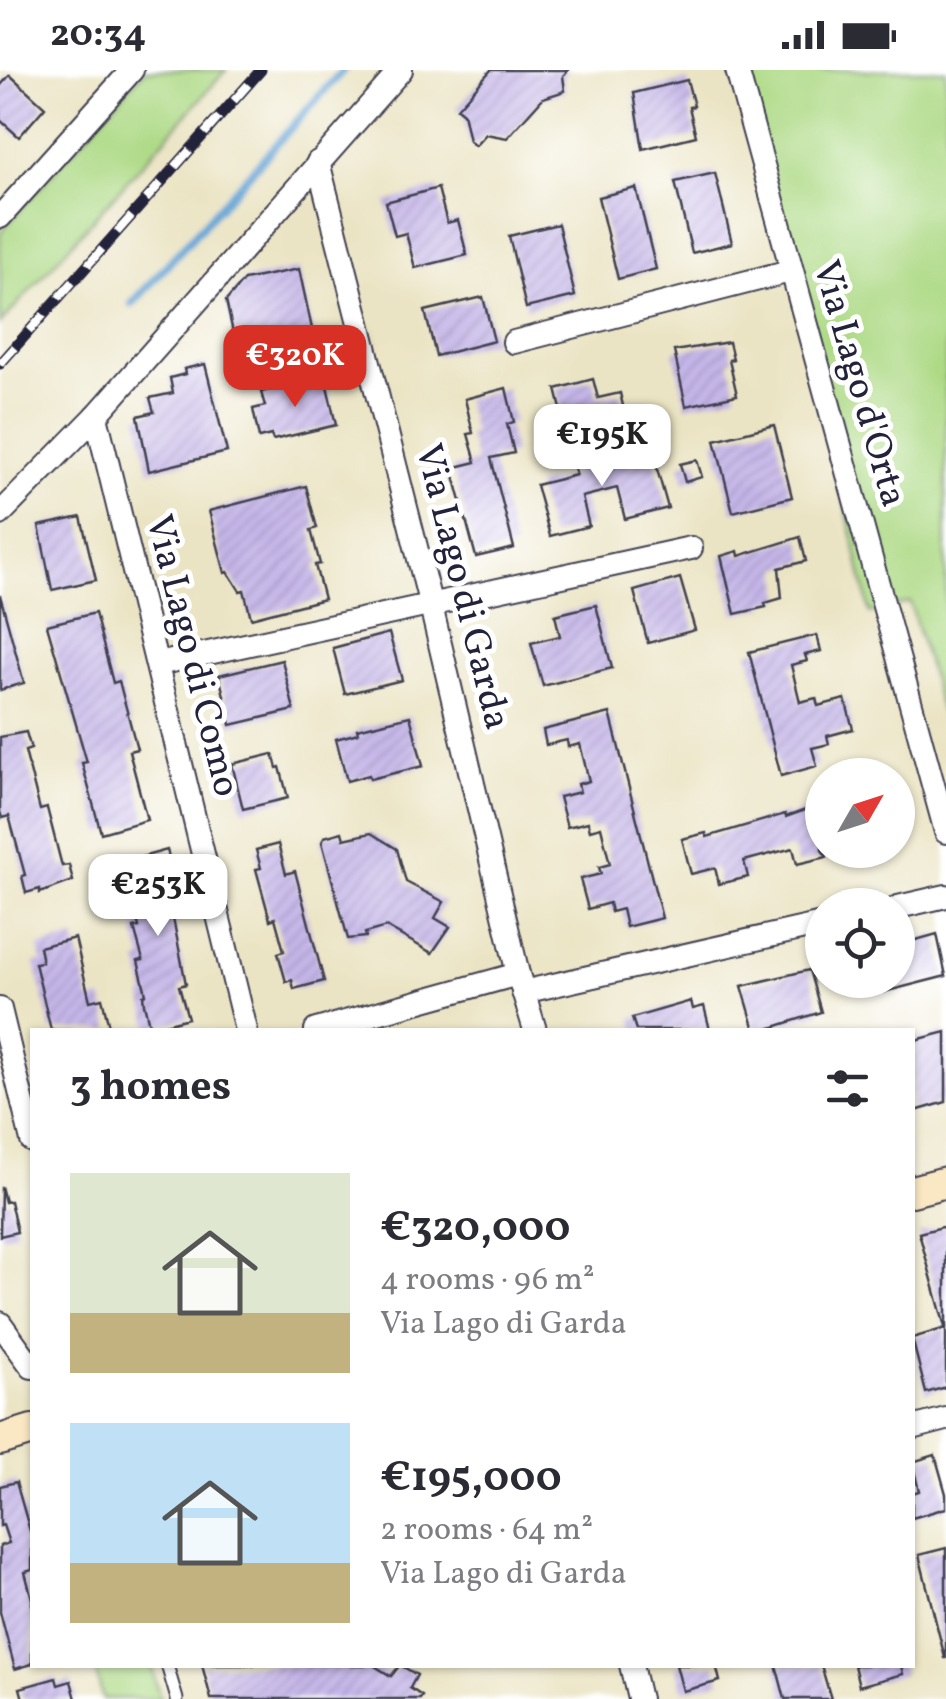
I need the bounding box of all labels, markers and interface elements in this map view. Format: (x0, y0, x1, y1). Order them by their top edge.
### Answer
text: 20:34 (50, 9, 146, 62)
street label: Via Lago d'Orta (798, 255, 918, 513)
pin: €320K (225, 325, 365, 410)
text: €320K (245, 335, 345, 379)
pin: €195K (532, 404, 672, 489)
text: €195K (556, 414, 648, 458)
street label: Via Lago di Garda (400, 438, 522, 736)
street label: Via Lago di Como (130, 509, 252, 803)
north arrow (805, 758, 915, 868)
map controls (805, 758, 915, 998)
pin: €253K (88, 854, 228, 939)
text: €253K (110, 864, 206, 908)
button: locate (805, 888, 915, 998)
text: 3 homes (70, 1059, 231, 1118)
icon: filters (820, 1061, 875, 1116)
text: €320,000 (380, 1200, 570, 1259)
icon: home (150, 1213, 270, 1333)
text: 4 rooms · 96 m² (380, 1259, 595, 1303)
text: Via Lago di Garda (380, 1303, 627, 1347)
text: €195,000 (380, 1450, 562, 1509)
icon: home (150, 1463, 270, 1583)
text: 2 rooms · 64 m² (380, 1509, 593, 1553)
text: Via Lago di Garda (380, 1553, 627, 1597)

